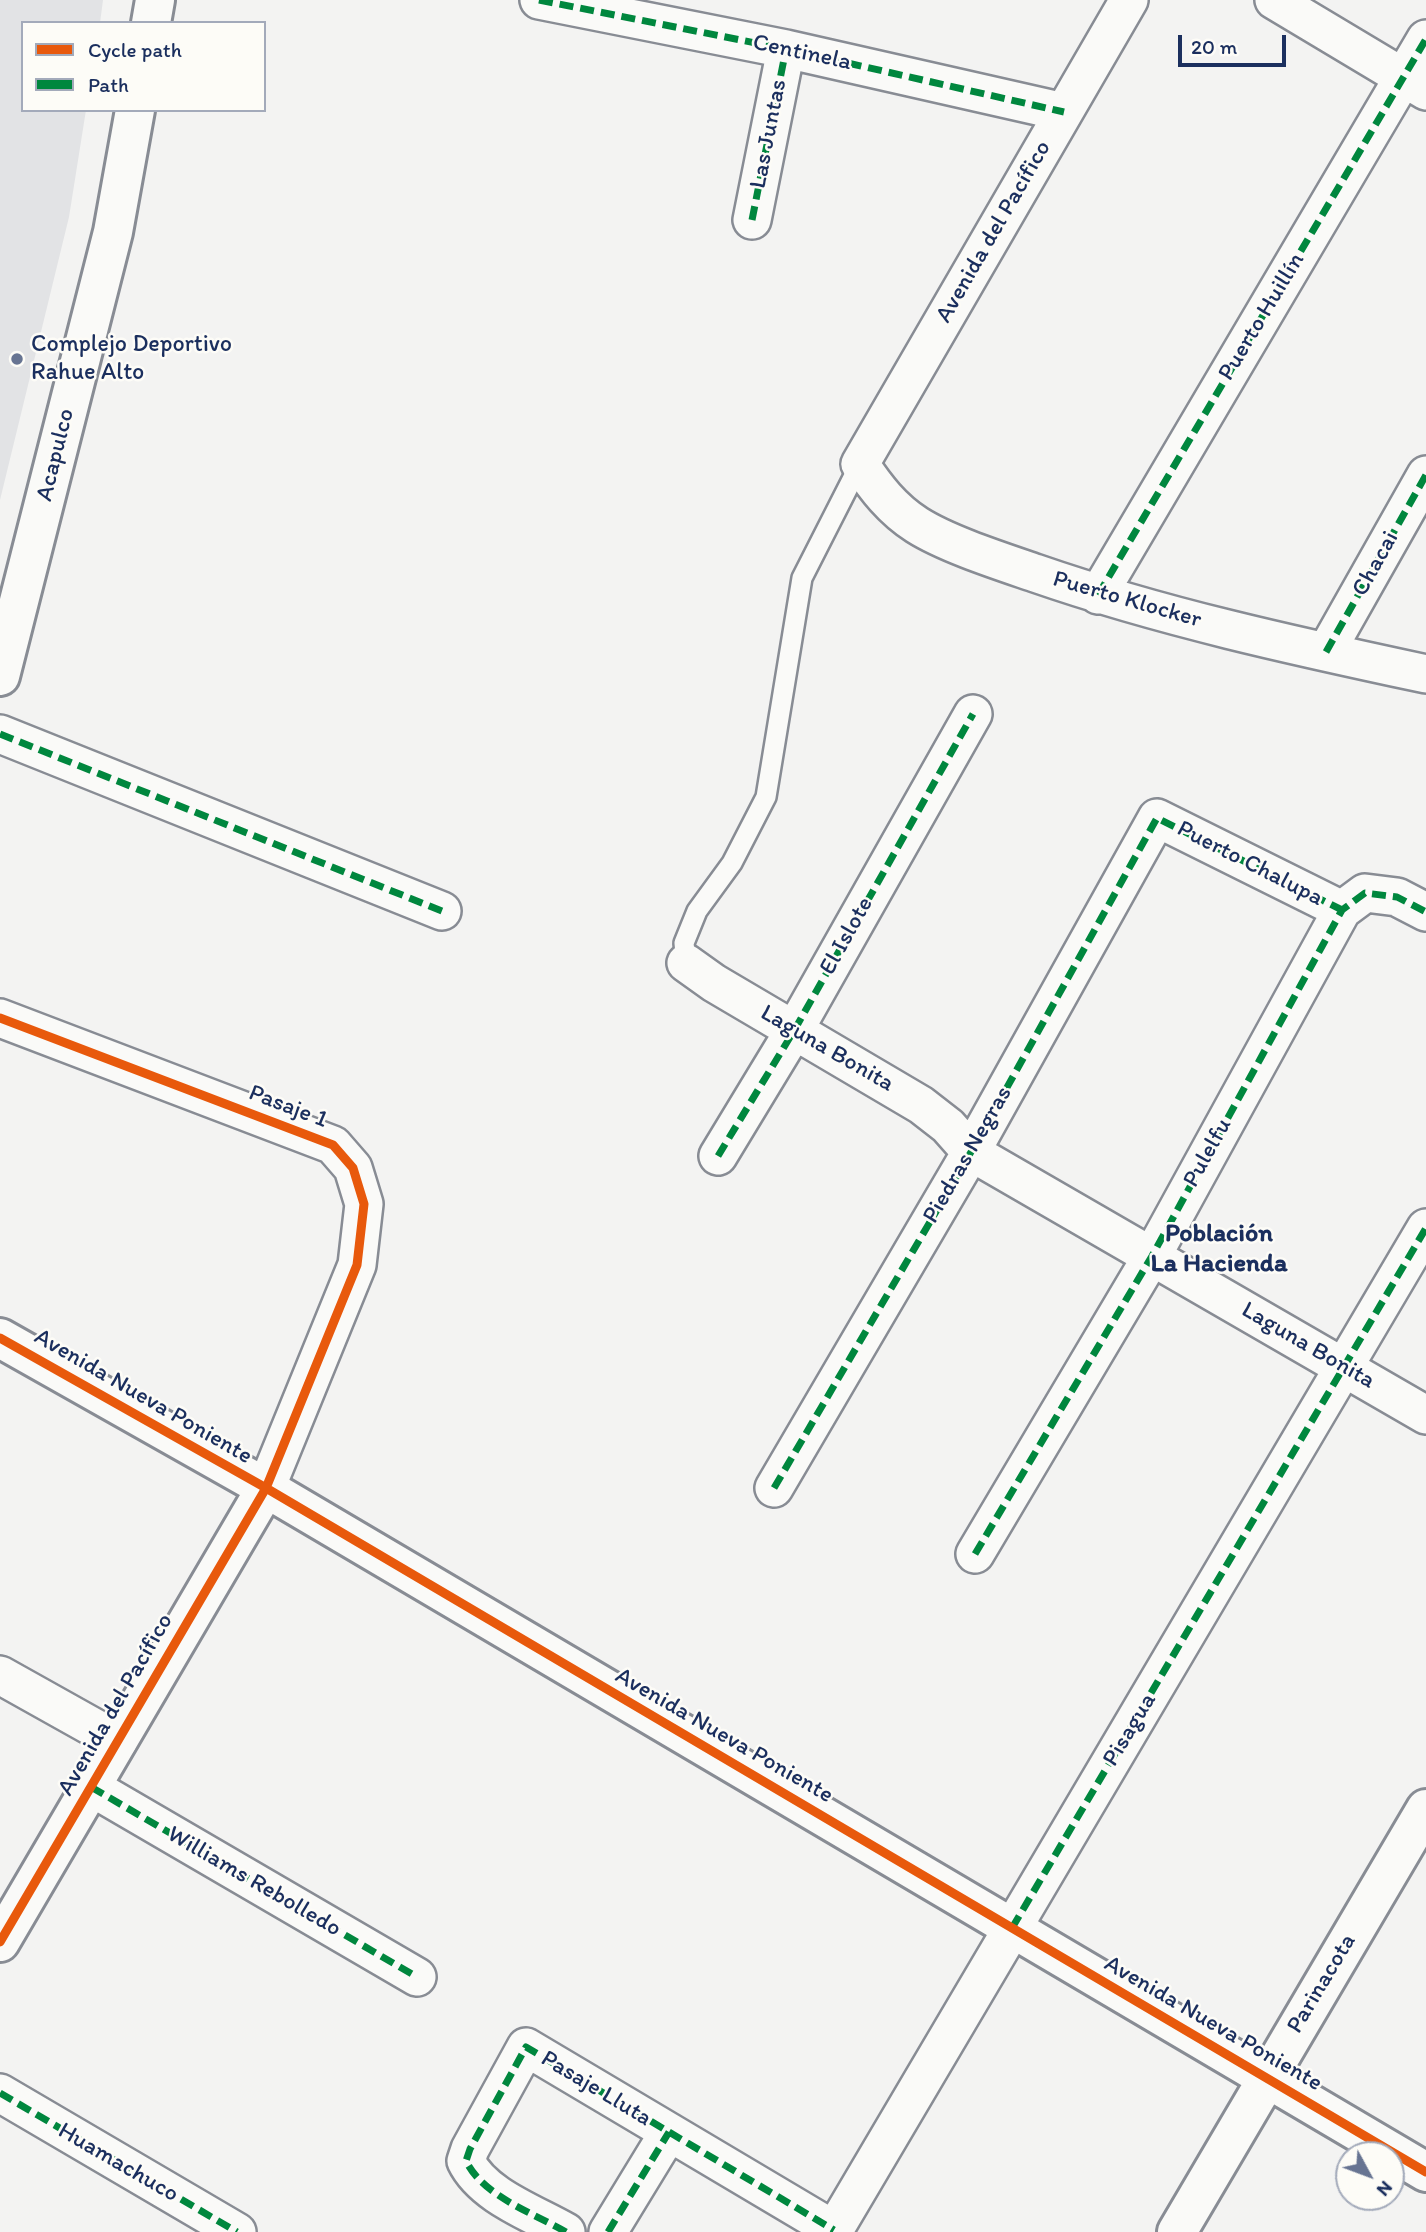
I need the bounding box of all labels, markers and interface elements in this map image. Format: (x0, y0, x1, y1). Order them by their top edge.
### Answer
legend (21, 21, 266, 112)
scale bar (1181, 21, 1290, 65)
street label: Centinela (750, 29, 854, 77)
text: 20 m (1191, 34, 1237, 59)
text: Cycle path (88, 37, 182, 62)
text: Path (88, 72, 129, 97)
street label: Las Juntas (744, 77, 794, 191)
street label: Avenida del Pacífico (930, 136, 1058, 328)
street label: Puerto Huillín (1213, 248, 1311, 386)
place label: Complejo Deportivo Rahue Alto (31, 331, 232, 387)
marker: Complejo Deportivo Rahue Alto (9, 351, 25, 367)
street label: Acapulco (31, 406, 81, 504)
street label: Chacai (1347, 527, 1405, 601)
street label: Puerto Klocker (1049, 565, 1205, 635)
street label: Puerto Chalupa (1172, 815, 1328, 913)
street label: El Islote (814, 892, 880, 980)
street label: Laguna Bonita (755, 999, 899, 1099)
street label: Pasaje 1 (245, 1079, 331, 1135)
street label: Piedras Negras (917, 1081, 1019, 1229)
street label: Pulelfu (1177, 1113, 1239, 1193)
district label: Población La Hacienda (1151, 1218, 1287, 1280)
street label: Laguna Bonita (1236, 1296, 1380, 1396)
street label: Avenida Nueva Poniente (29, 1323, 257, 1471)
street label: Avenida del Pacífico (52, 1609, 180, 1801)
street label: Avenida Nueva Poniente (610, 1662, 838, 1810)
street label: Pisagua (1097, 1688, 1163, 1772)
street label: Williams Rebolledo (162, 1820, 346, 1944)
street label: Parinacota (1281, 1929, 1363, 2039)
street label: Avenida Nueva Poniente (1099, 1950, 1327, 2098)
street label: Pasaje Lluta (536, 2045, 656, 2133)
street label: Huamachuco (52, 2117, 184, 2209)
north arrow (1335, 2141, 1405, 2211)
text: N (1372, 2176, 1398, 2201)

